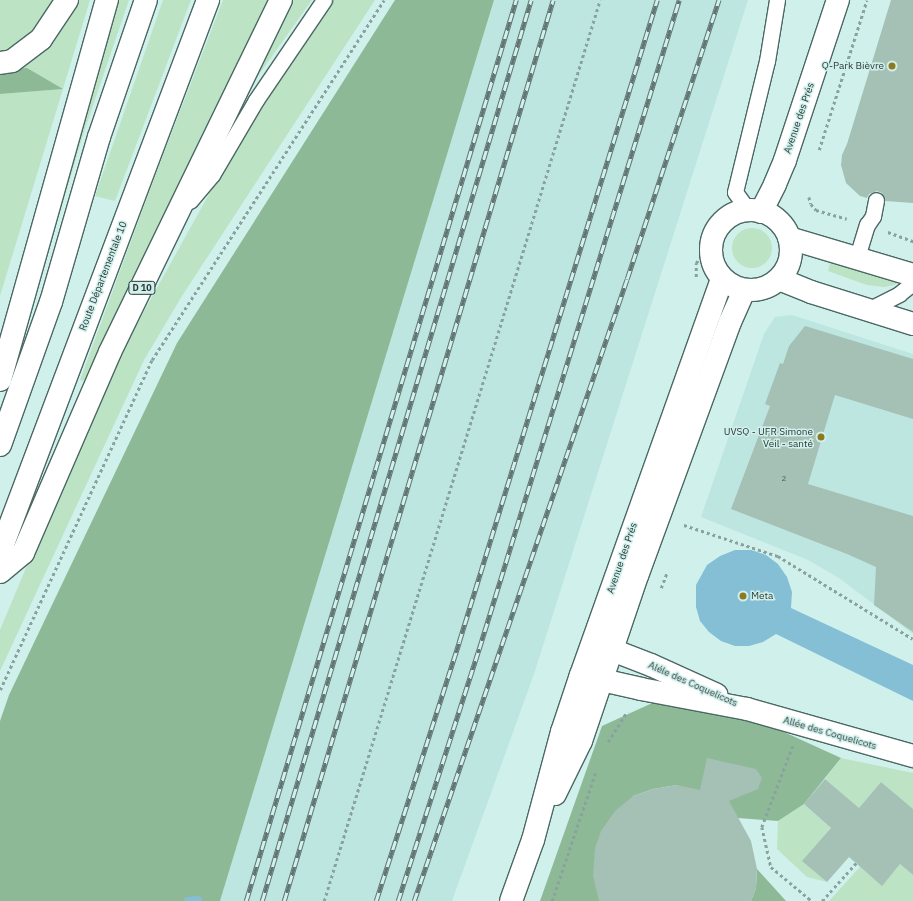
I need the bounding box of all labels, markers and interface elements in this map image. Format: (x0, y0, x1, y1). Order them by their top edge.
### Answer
place label: Q-Park Bièvre (822, 60, 884, 72)
marker: Q-Park Bièvre (887, 61, 897, 71)
street label: Avenue des Prés (781, 81, 817, 155)
street label: Route Départementale 10 (77, 220, 129, 332)
road number: D 10 (128, 281, 156, 295)
place label: UVSQ - UFR Simone Veil - santé (724, 425, 813, 448)
marker: UVSQ - UFR Simone Veil - santé (816, 432, 826, 442)
house number: 2 (782, 474, 786, 484)
street label: Avenue des Prés (604, 521, 640, 595)
place label: Meta (751, 590, 773, 602)
marker: Meta (738, 591, 748, 601)
street label: Aléle des Coquelicots (646, 659, 740, 709)
street label: Allée des Coquelicots (782, 714, 878, 752)

